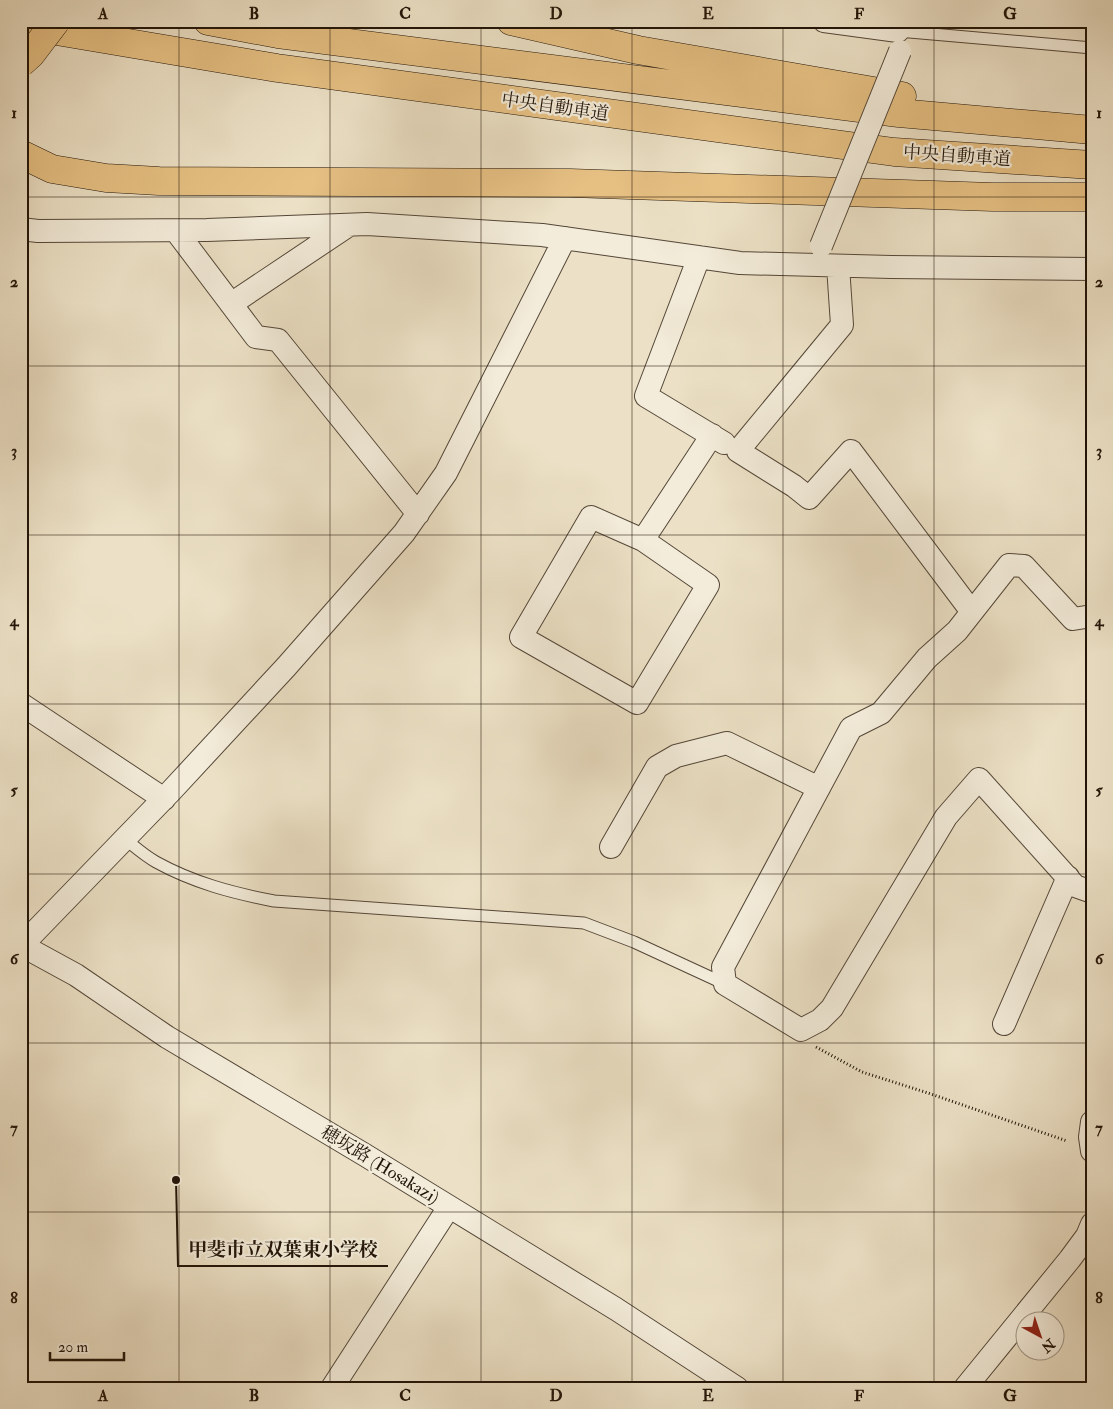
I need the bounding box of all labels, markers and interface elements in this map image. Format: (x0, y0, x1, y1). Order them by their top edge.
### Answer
text: A (97, 4, 109, 24)
text: B (249, 4, 259, 24)
text: C (399, 4, 411, 24)
text: D (549, 4, 563, 24)
text: E (702, 4, 714, 24)
text: F (854, 4, 864, 24)
text: G (1003, 4, 1017, 24)
street label: 中央自動車道 (500, 88, 610, 126)
text: 1 (11, 103, 17, 123)
text: 1 (1096, 103, 1102, 123)
street label: 中央自動車道 (902, 141, 1012, 171)
text: 2 (10, 272, 18, 292)
text: 2 (1095, 272, 1103, 292)
text: 3 (11, 441, 17, 461)
text: 3 (1096, 441, 1102, 461)
text: 4 (9, 611, 20, 631)
text: 4 (1094, 611, 1105, 631)
text: 5 (10, 780, 18, 800)
text: 5 (1095, 780, 1103, 800)
text: 6 (10, 949, 20, 969)
text: 6 (1095, 949, 1105, 969)
text: 7 (10, 1118, 18, 1138)
text: 7 (1095, 1118, 1103, 1138)
street label: 穂坂路 (Hosakazi) (317, 1121, 443, 1209)
callout: 甲斐市立双葉東小学校 (178, 1232, 388, 1266)
text: 甲斐市立双葉東小学校 (188, 1238, 378, 1262)
text: 8 (10, 1288, 18, 1308)
text: 8 (1095, 1288, 1103, 1308)
north arrow (1016, 1312, 1066, 1362)
scale bar (50, 1329, 124, 1361)
text: N (1037, 1334, 1059, 1356)
text: 20 m (58, 1338, 88, 1357)
text: A (97, 1386, 109, 1406)
text: B (249, 1386, 259, 1406)
text: C (399, 1386, 411, 1406)
text: D (549, 1386, 563, 1406)
text: E (702, 1386, 714, 1406)
text: F (854, 1386, 864, 1406)
text: G (1003, 1386, 1017, 1406)

